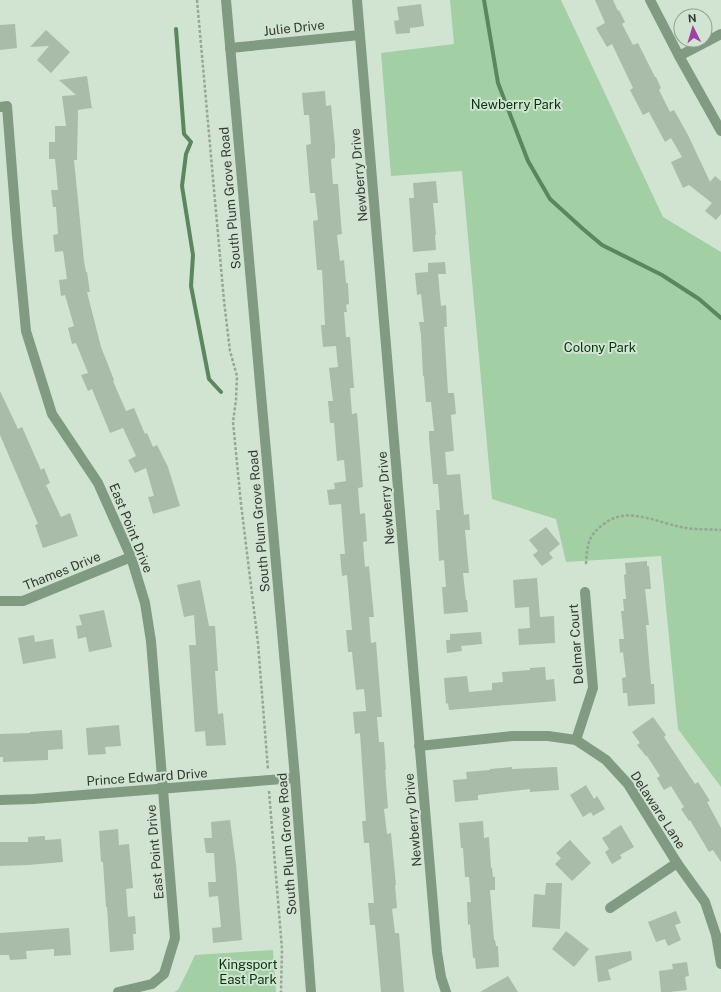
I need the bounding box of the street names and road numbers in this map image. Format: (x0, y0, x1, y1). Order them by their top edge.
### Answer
street label: Julie Drive (263, 17, 325, 39)
street label: South Plum Grove Road (216, 126, 244, 270)
street label: Newberry Drive (347, 128, 371, 222)
street label: South Plum Grove Road (245, 449, 273, 593)
street label: Newberry Drive (374, 451, 398, 545)
street label: East Point Drive (106, 481, 156, 575)
street label: Thames Drive (21, 549, 103, 593)
street label: Delmar Court (566, 603, 586, 685)
street label: Prince Edward Drive (86, 765, 208, 789)
street label: Delaware Lane (627, 769, 689, 851)
street label: South Plum Grove Road (275, 772, 299, 916)
street label: Newberry Drive (401, 773, 425, 867)
street label: East Point Drive (143, 804, 167, 900)

